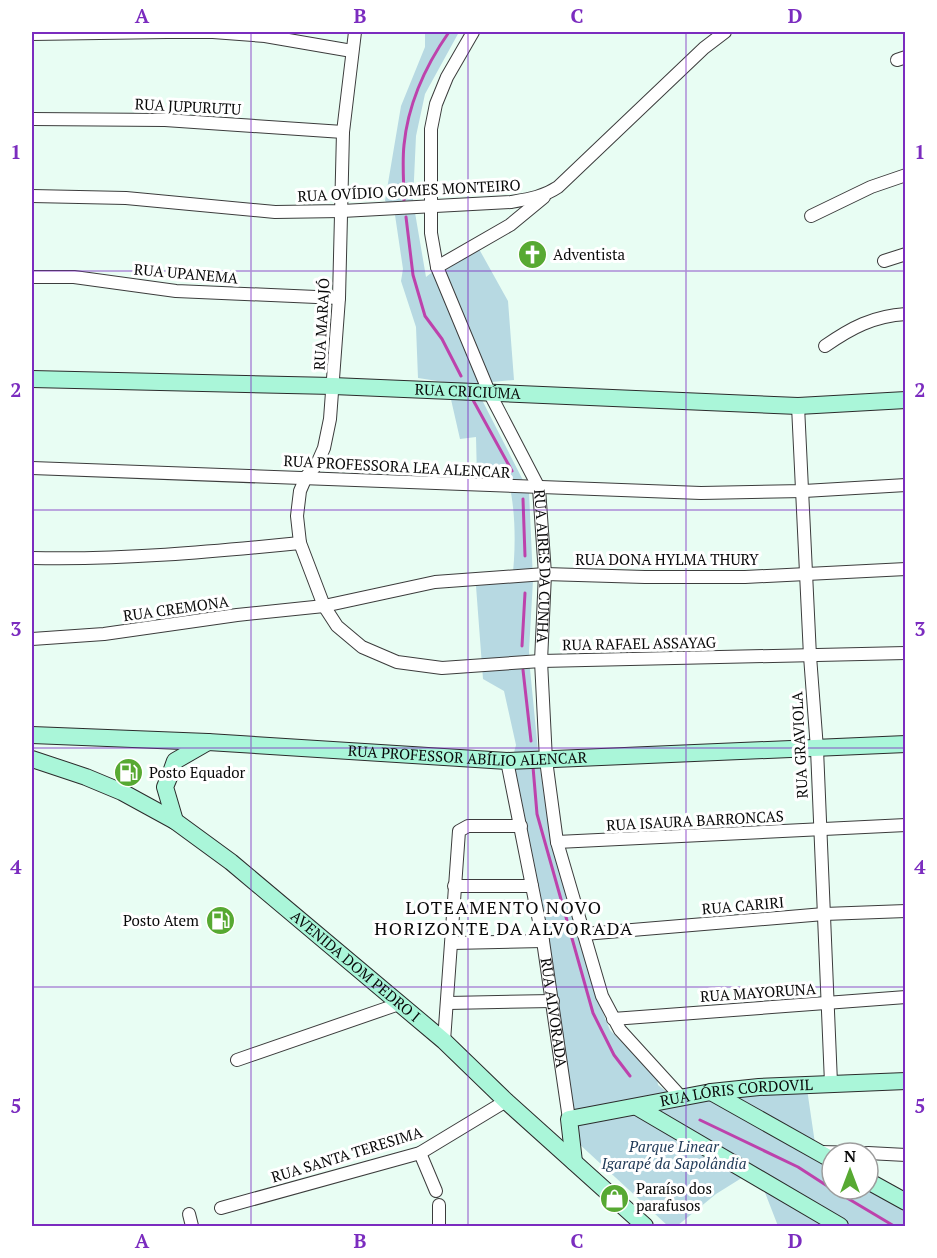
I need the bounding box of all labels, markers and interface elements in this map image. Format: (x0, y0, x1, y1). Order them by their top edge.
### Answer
text: A (135, 2, 150, 29)
text: B (354, 2, 367, 29)
text: C (570, 2, 584, 29)
text: D (788, 2, 802, 29)
street label: RUA JUPURUTU (134, 93, 242, 119)
text: 1 (10, 138, 22, 165)
text: 1 (914, 138, 926, 165)
street label: RUA OVÍDIO GOMES MONTEIRO (297, 174, 521, 206)
church icon: Adventista (516, 239, 548, 271)
place label: Adventista (553, 244, 626, 264)
street label: RUA UPANEMA (133, 258, 240, 288)
street label: RUA MARAJÓ (309, 277, 333, 371)
text: 2 (10, 376, 22, 403)
text: 2 (914, 376, 926, 403)
street label: RUA CRICIÚMA (414, 379, 522, 403)
street label: RUA PROFESSORA LEA ALENCAR (283, 450, 511, 482)
street label: RUA AIRES DA CUNHA (530, 489, 556, 644)
street label: RUA DONA HYLMA THURY (575, 549, 759, 569)
street label: RUA CREMONA (122, 591, 231, 625)
text: 3 (10, 615, 22, 642)
text: 3 (914, 615, 926, 642)
street label: RUA RAFAEL ASSAYAG (562, 632, 717, 654)
street label: RUA GRAVIOLA (786, 690, 812, 799)
street label: RUA PROFESSOR ABÍLIO ALENCAR (347, 740, 588, 770)
fuel station icon: Posto Equador (112, 757, 144, 789)
place label: Posto Equador (149, 762, 246, 782)
street label: RUA ISAURA BARRONCAS (606, 805, 784, 835)
text: 4 (10, 853, 22, 880)
text: 4 (914, 853, 926, 880)
street label: RUA CARIRI (701, 891, 785, 919)
district label: LOTEAMENTO NOVO HORIZONTE DA ALVORADA (374, 895, 634, 940)
fuel station icon: Posto Atem (204, 905, 236, 937)
street label: AVENIDA DOM PEDRO I (287, 905, 425, 1026)
place label: Posto Atem (123, 910, 199, 930)
street label: RUA ALVORADA (537, 956, 572, 1069)
street label: RUA MAYORUNA (699, 978, 817, 1006)
street label: RUA LÓRIS CORDOVIL (658, 1074, 813, 1110)
text: 5 (10, 1092, 22, 1119)
text: 5 (914, 1092, 926, 1119)
street label: RUA SANTA TERESIMA (269, 1121, 425, 1187)
park label: Parque Linear Igarapé da Sapolândia (601, 1136, 746, 1173)
north arrow (820, 1141, 880, 1201)
text: N (844, 1145, 856, 1167)
place label: Paraíso dos parafusos (636, 1178, 712, 1215)
shop icon: Paraíso dos parafusos (599, 1182, 631, 1214)
text: A (135, 1227, 150, 1254)
text: B (354, 1227, 367, 1254)
text: C (570, 1227, 584, 1254)
text: D (788, 1227, 802, 1254)

